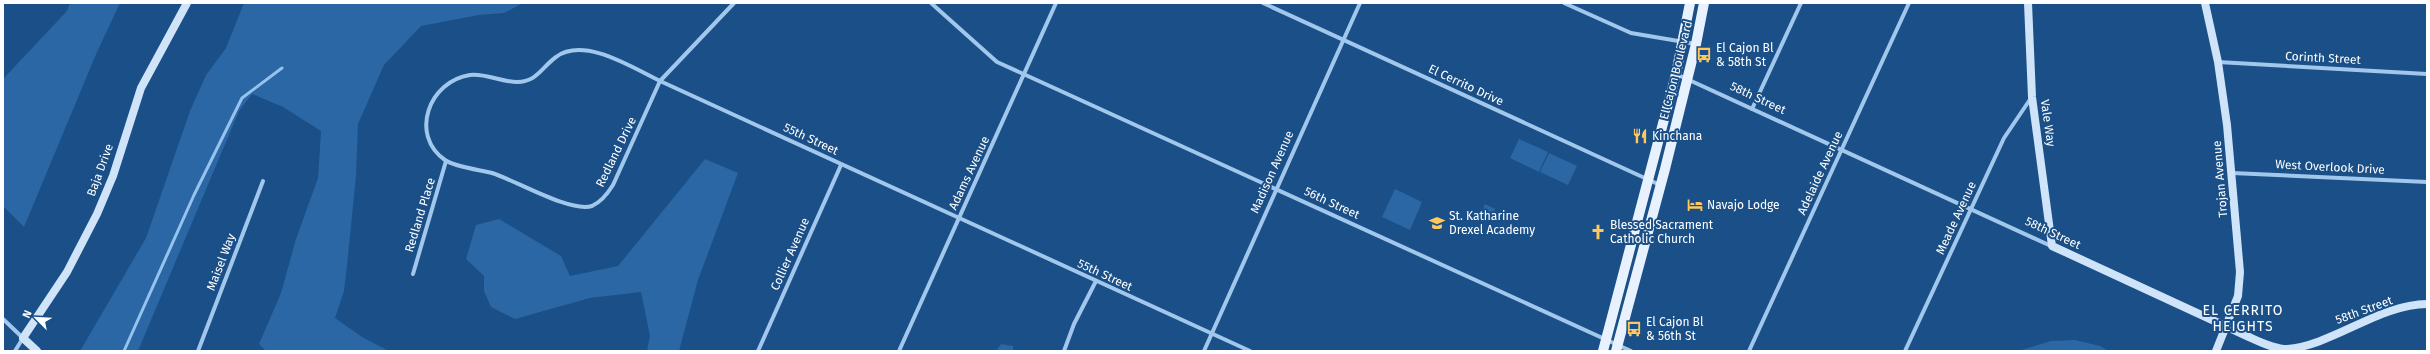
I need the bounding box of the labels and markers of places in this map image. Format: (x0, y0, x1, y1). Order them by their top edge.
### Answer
place label: El Cajon Bl & 58th St (1716, 41, 1774, 69)
bus stop icon: El Cajon Bl & 58th St (1695, 46, 1713, 64)
restaurant icon: Kinchana (1631, 127, 1649, 145)
place label: Kinchana (1652, 129, 1702, 143)
hotel icon: Navajo Lodge (1686, 196, 1704, 214)
place label: Navajo Lodge (1707, 198, 1780, 212)
place label: St. Katharine Drexel Academy (1449, 209, 1535, 237)
school or university icon: St. Katharine Drexel Academy (1428, 214, 1446, 232)
place label: Blessed Sacrament Catholic Church (1610, 218, 1714, 246)
church icon: Blessed Sacrament Catholic Church (1589, 223, 1607, 241)
place label: El Cajon Bl & 56th St (1646, 315, 1704, 343)
bus stop icon: El Cajon Bl & 56th St (1625, 320, 1643, 338)

